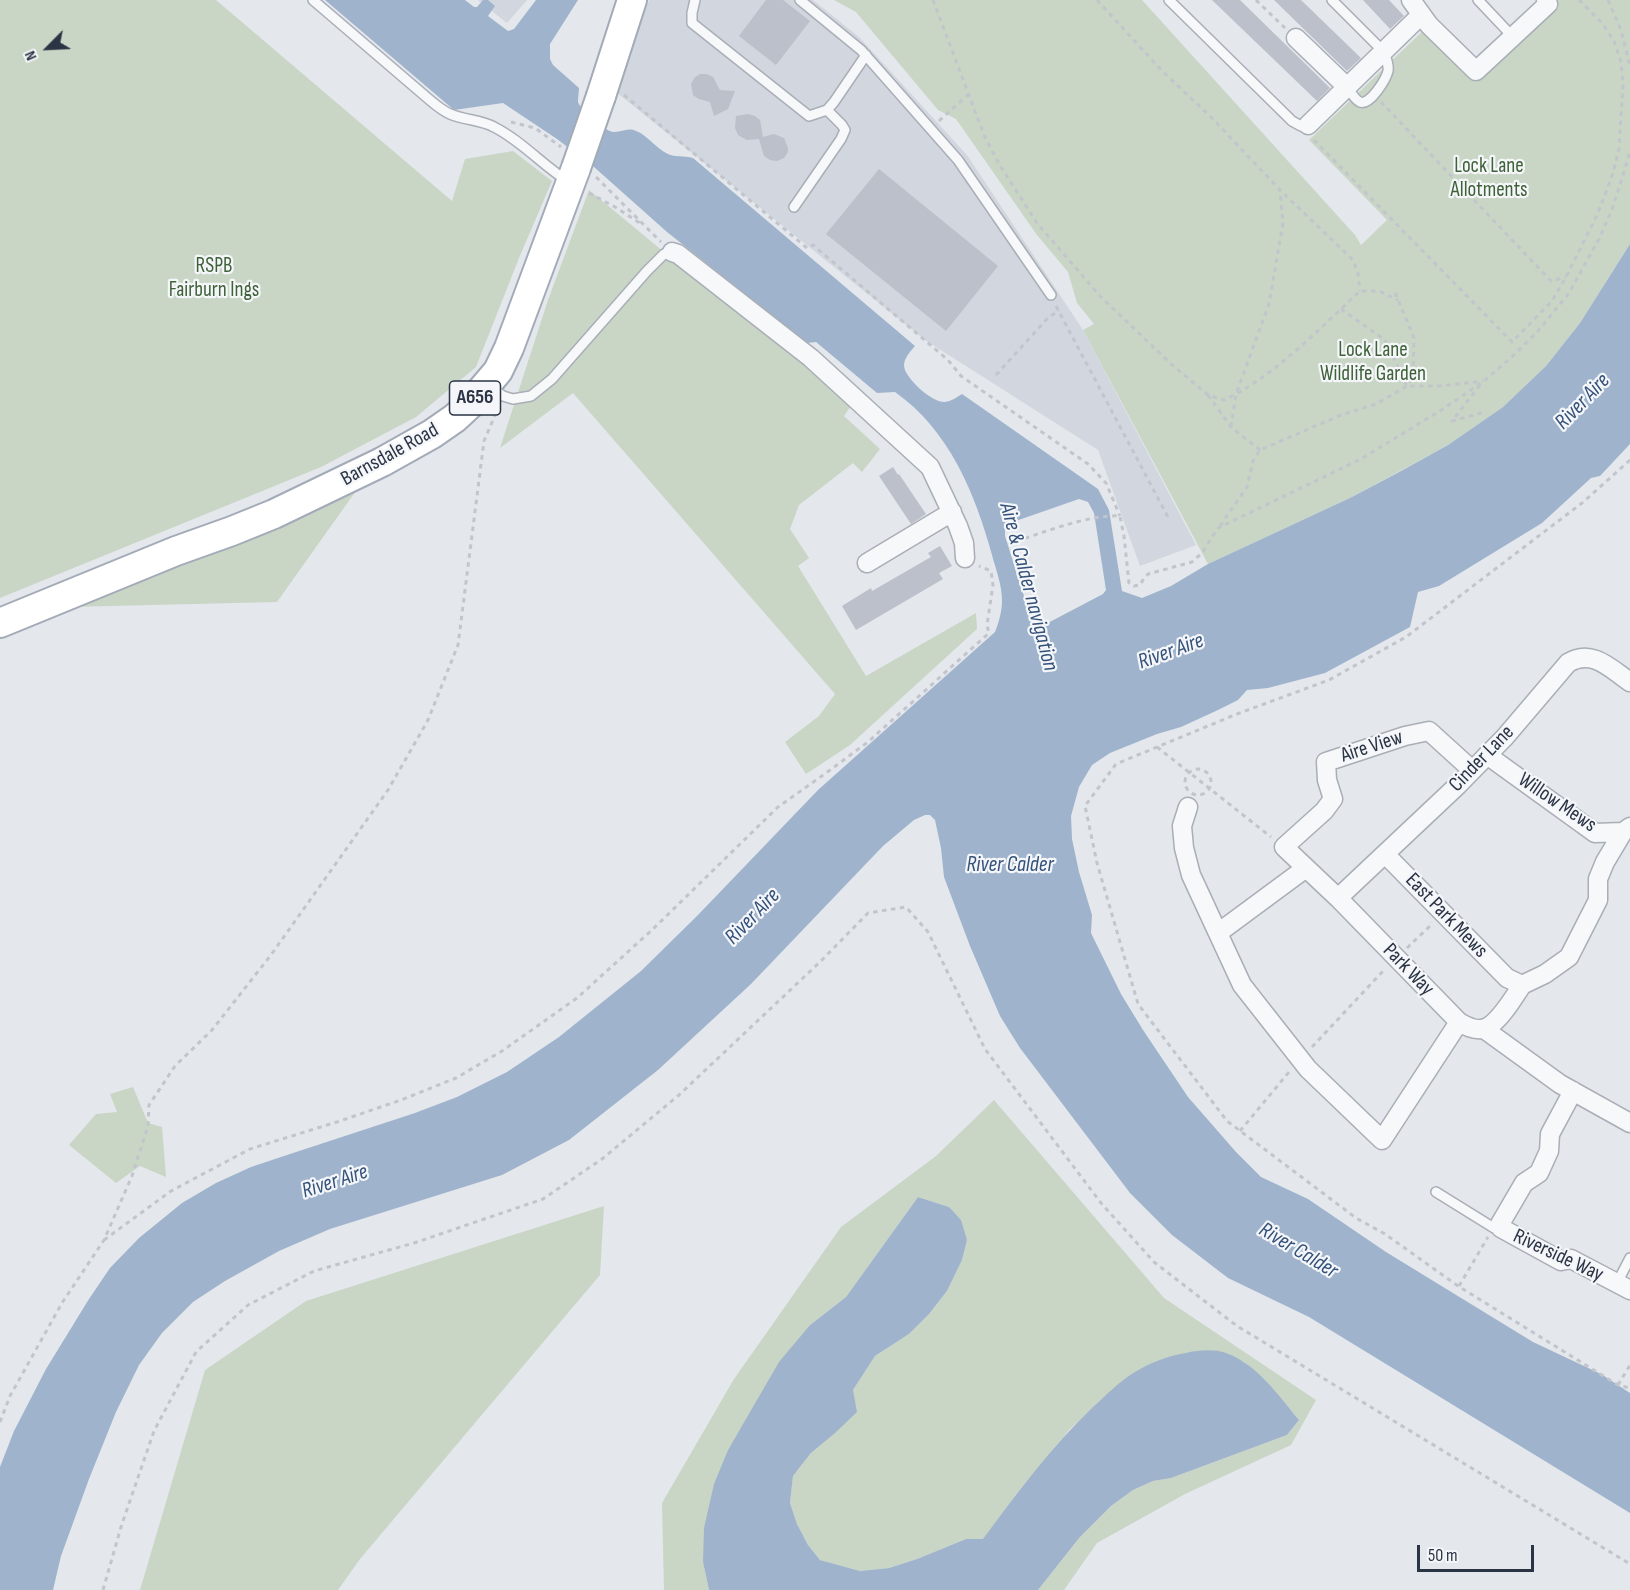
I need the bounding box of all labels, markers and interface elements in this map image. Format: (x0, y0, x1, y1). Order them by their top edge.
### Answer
north arrow (18, 18, 78, 78)
text: N (21, 48, 42, 63)
park label: Lock Lane Allotments (1450, 154, 1528, 204)
park label: RSPB Fairburn Ings (169, 254, 259, 304)
park label: Lock Lane Wildlife Garden (1320, 338, 1426, 388)
water label: River Aire (1550, 368, 1616, 436)
road number: A656 (450, 381, 500, 415)
street label: Barnsdale Road (337, 418, 443, 492)
water label: Aire & Calder navigation (993, 500, 1063, 674)
water label: River Aire (1135, 628, 1207, 676)
street label: Cinder Lane (1444, 720, 1520, 798)
street label: Aire View (1338, 725, 1406, 769)
street label: Willow Mews (1513, 768, 1601, 838)
water label: River Calder (966, 852, 1054, 878)
street label: East Park Mews (1399, 868, 1493, 964)
water label: River Aire (720, 883, 786, 951)
street label: Park Way (1377, 939, 1439, 1001)
water label: River Aire (299, 1159, 371, 1205)
water label: River Calder (1254, 1217, 1342, 1285)
street label: Riverside Way (1509, 1224, 1607, 1288)
scale bar (1420, 1533, 1537, 1571)
text: 50 m (1428, 1545, 1458, 1566)

